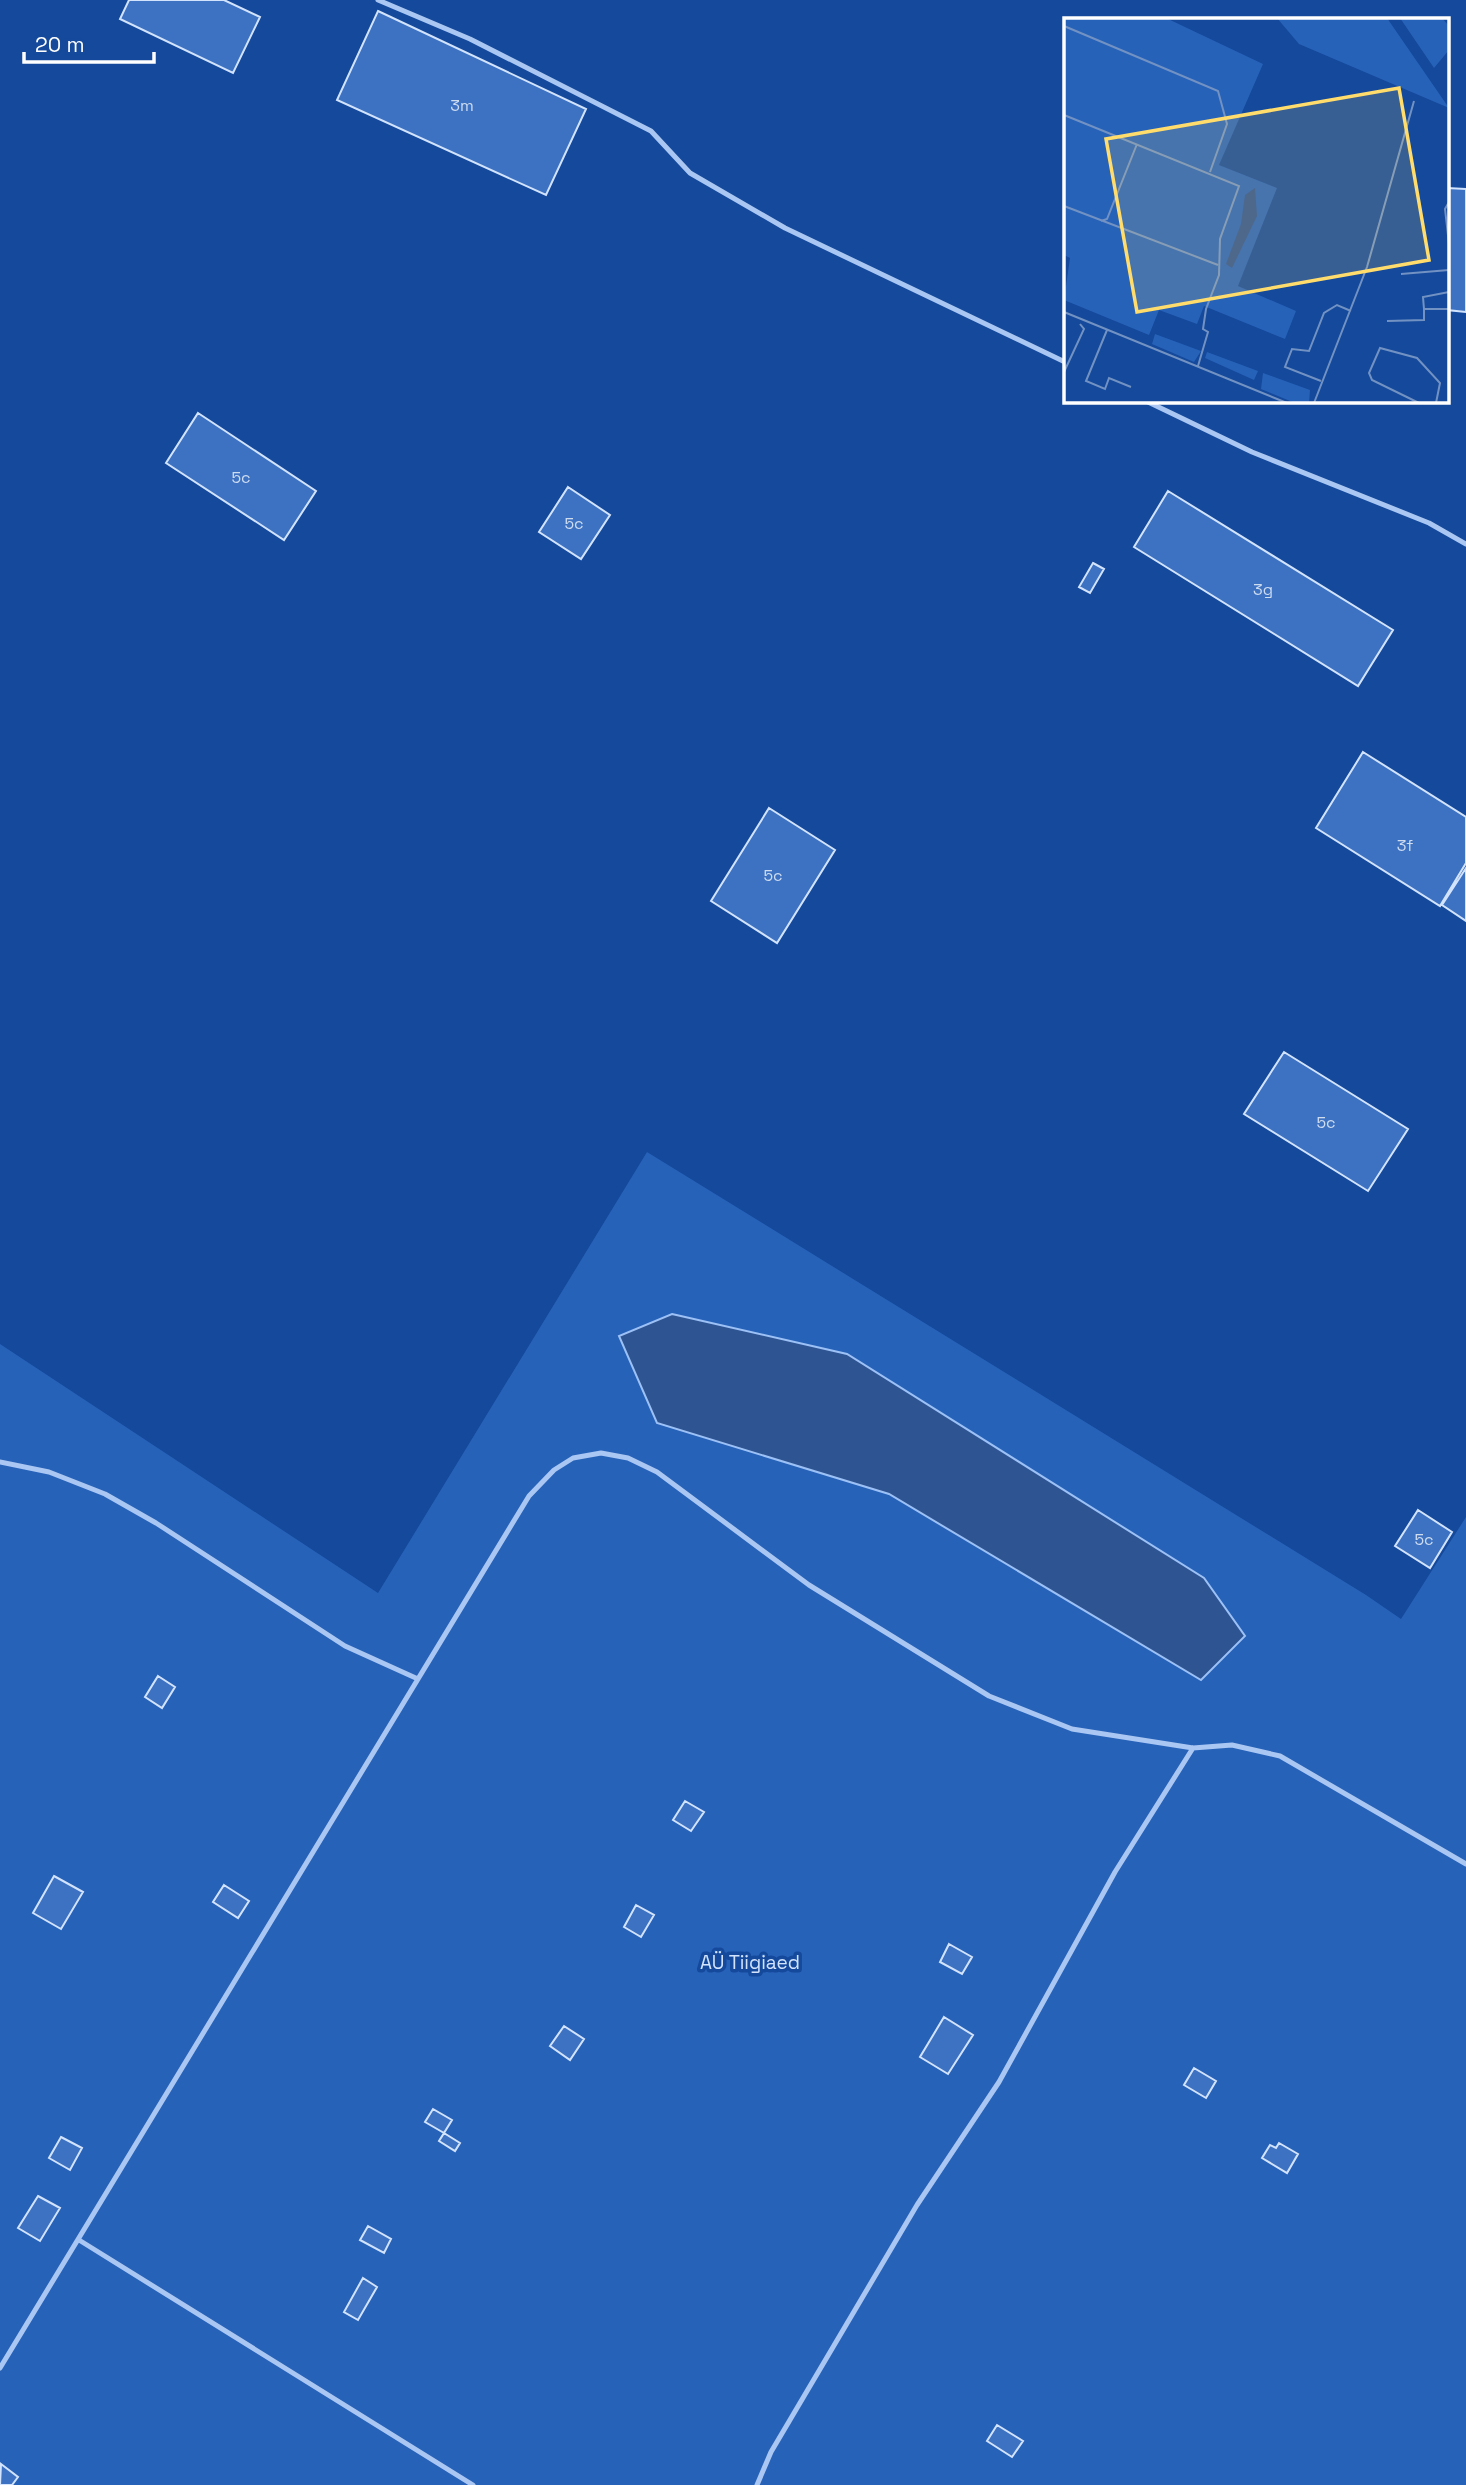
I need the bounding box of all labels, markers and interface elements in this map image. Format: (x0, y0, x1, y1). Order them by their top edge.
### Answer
inset map (1064, 18, 1448, 402)
scale bar (24, 21, 154, 65)
text: 20 m (35, 31, 85, 58)
house number: 3m (450, 95, 474, 116)
house number: 5c (231, 467, 251, 488)
house number: 5c (564, 513, 584, 534)
house number: 3g (1253, 579, 1273, 600)
house number: 3f (1397, 835, 1413, 856)
house number: 5c (763, 865, 783, 886)
house number: 5c (1316, 1112, 1336, 1133)
house number: 5c (1414, 1529, 1434, 1550)
park label: AÜ Tiigiaed (700, 1950, 800, 1975)

